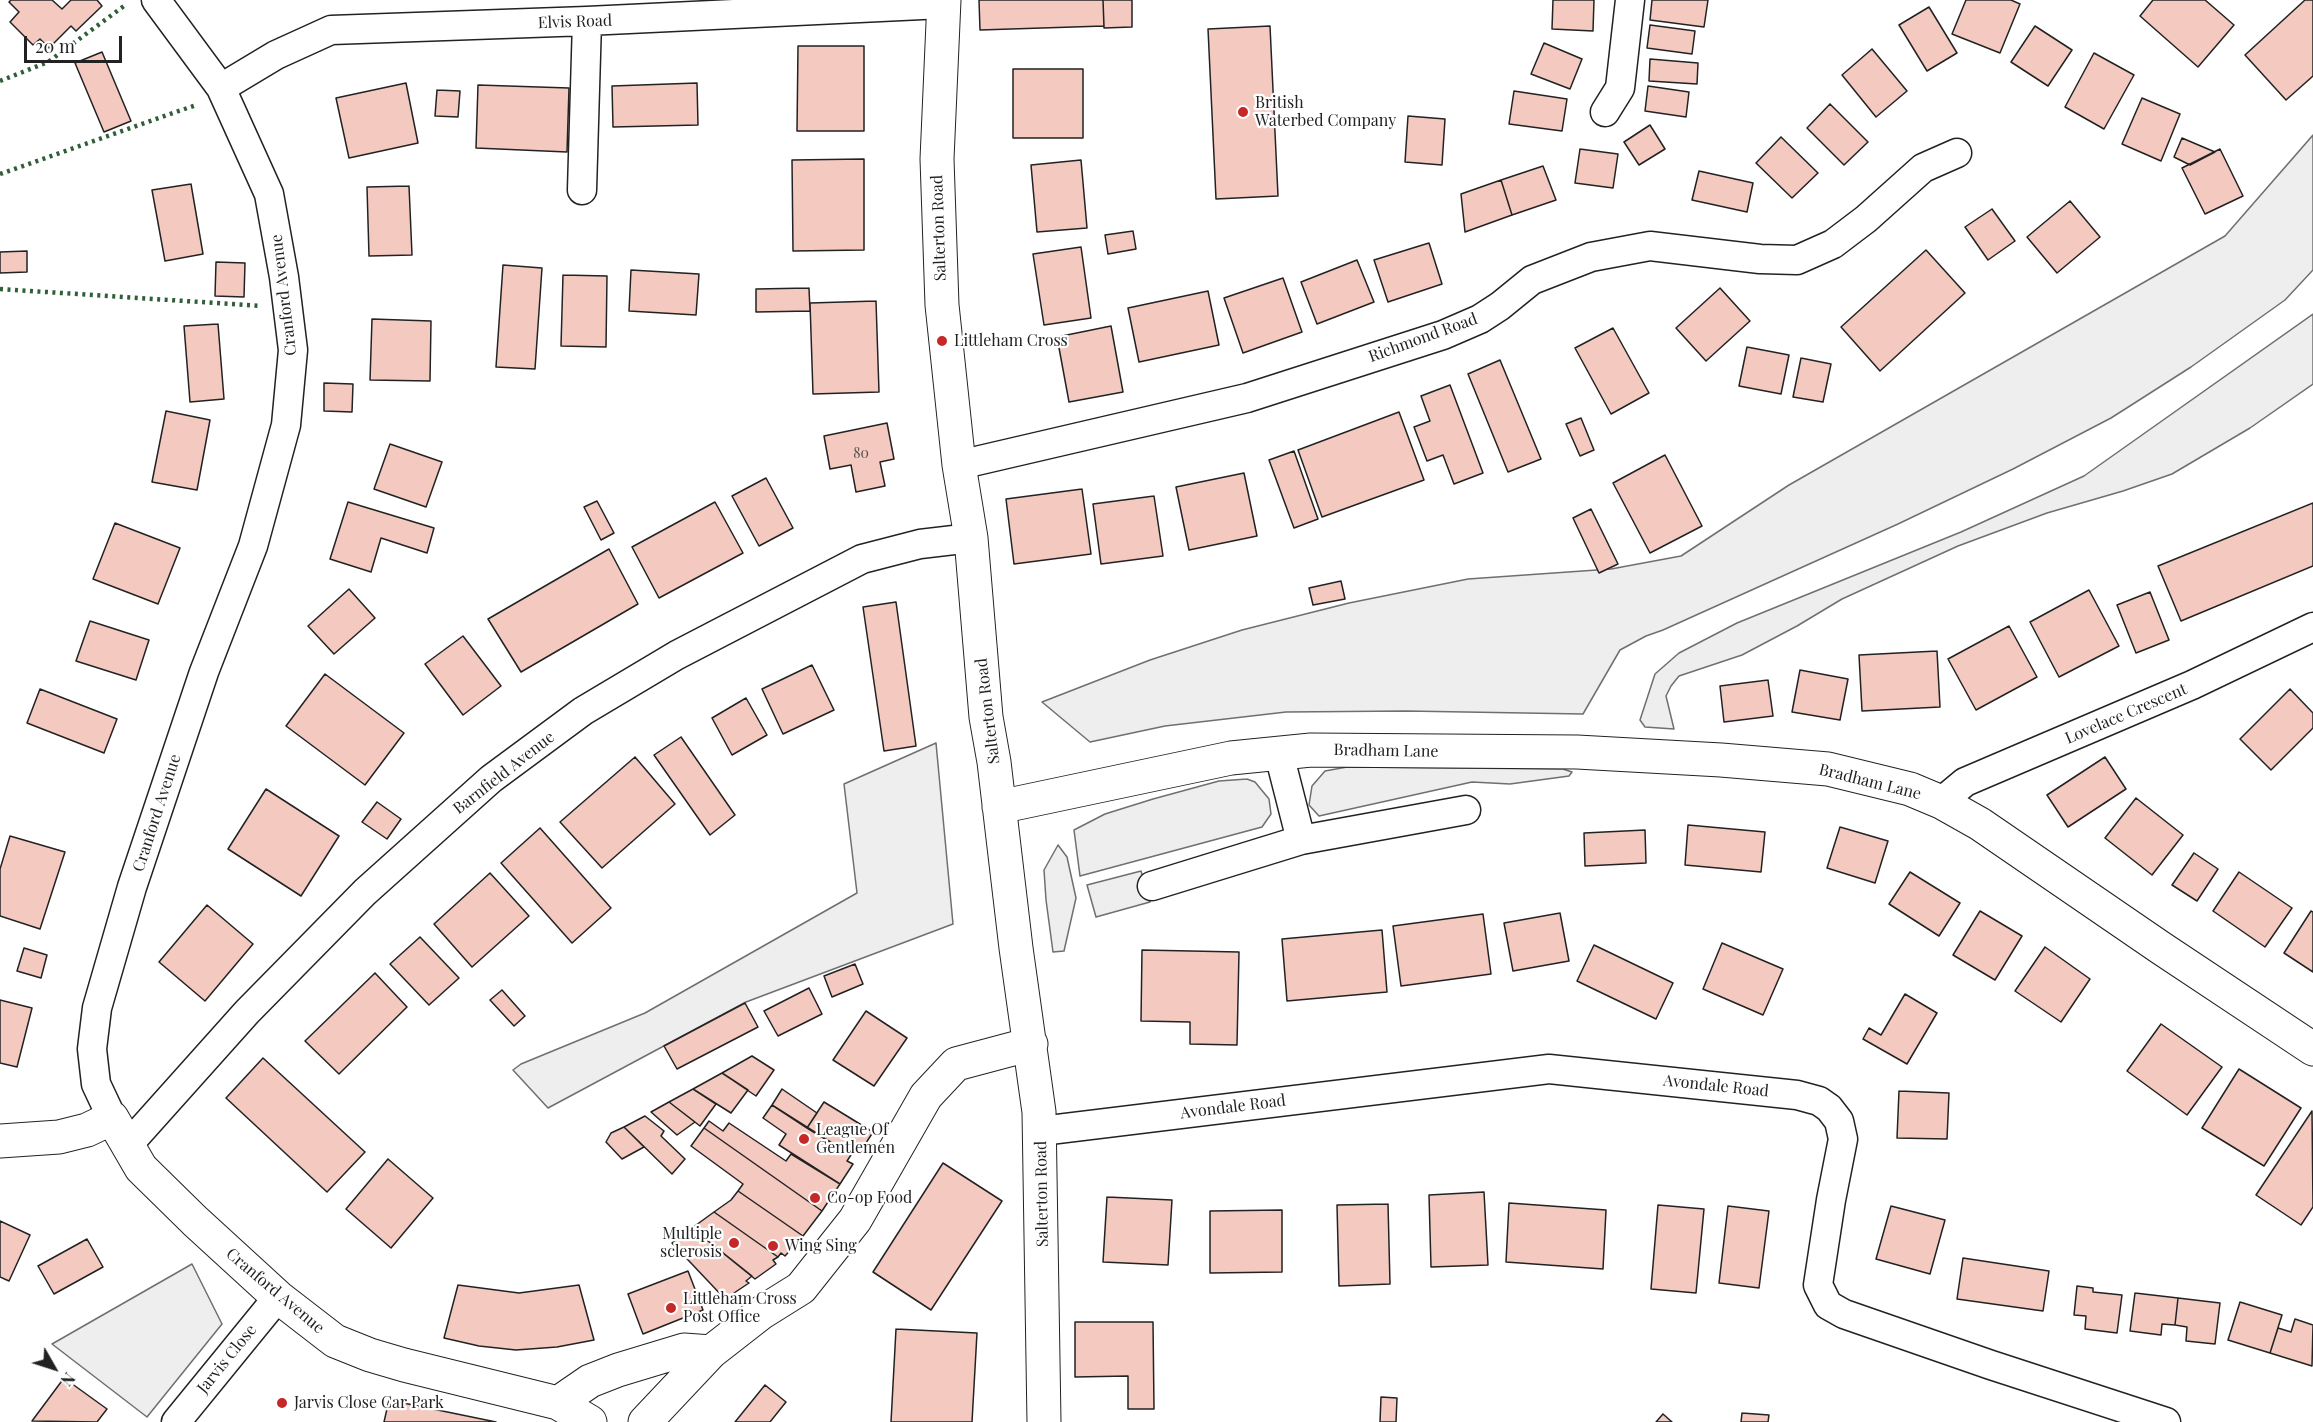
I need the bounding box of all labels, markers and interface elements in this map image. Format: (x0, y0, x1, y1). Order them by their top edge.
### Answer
street label: Elvis Road (538, 11, 612, 33)
scale bar (27, 24, 124, 62)
text: 20 m (35, 34, 75, 58)
place label: British Waterbed Company (1255, 93, 1396, 131)
marker: British Waterbed Company (1236, 105, 1250, 119)
street label: Salterton Road (928, 174, 950, 282)
street label: Cranford Avenue (267, 233, 301, 357)
street label: Richmond Road (1366, 309, 1480, 367)
place label: Littleham Cross (954, 331, 1068, 351)
marker: Littleham Cross (935, 334, 949, 348)
house number: 80 (853, 446, 869, 462)
street label: Salterton Road (972, 657, 1004, 765)
street label: Lovelace Crescent (2062, 680, 2190, 748)
street label: Barnfield Avenue (450, 728, 558, 818)
street label: Bradham Lane (1333, 740, 1439, 762)
street label: Cranford Avenue (129, 752, 185, 874)
street label: Bradham Lane (1817, 760, 1923, 804)
street label: Avondale Road (1662, 1071, 1770, 1101)
street label: Avondale Road (1179, 1091, 1287, 1123)
place label: League Of Gentlemen (816, 1120, 895, 1158)
marker: League Of Gentlemen (797, 1132, 811, 1146)
street label: Salterton Road (1031, 1141, 1053, 1247)
place label: Co-op Food (827, 1188, 912, 1208)
marker: Co-op Food (808, 1191, 822, 1205)
place label: Multiple sclerosis (660, 1224, 722, 1262)
marker: Multiple sclerosis (727, 1236, 741, 1250)
place label: Wing Sing (785, 1236, 857, 1256)
marker: Wing Sing (766, 1239, 780, 1253)
street label: Cranford Avenue (222, 1244, 328, 1338)
place label: Littleham Cross Post Office (683, 1289, 797, 1327)
marker: Littleham Cross Post Office (664, 1301, 678, 1315)
street label: Jarvis Close (193, 1321, 261, 1397)
north arrow (24, 1338, 84, 1398)
text: N (57, 1369, 80, 1391)
place label: Jarvis Close Car Park (294, 1393, 444, 1413)
marker: Jarvis Close Car Park (275, 1396, 289, 1410)

